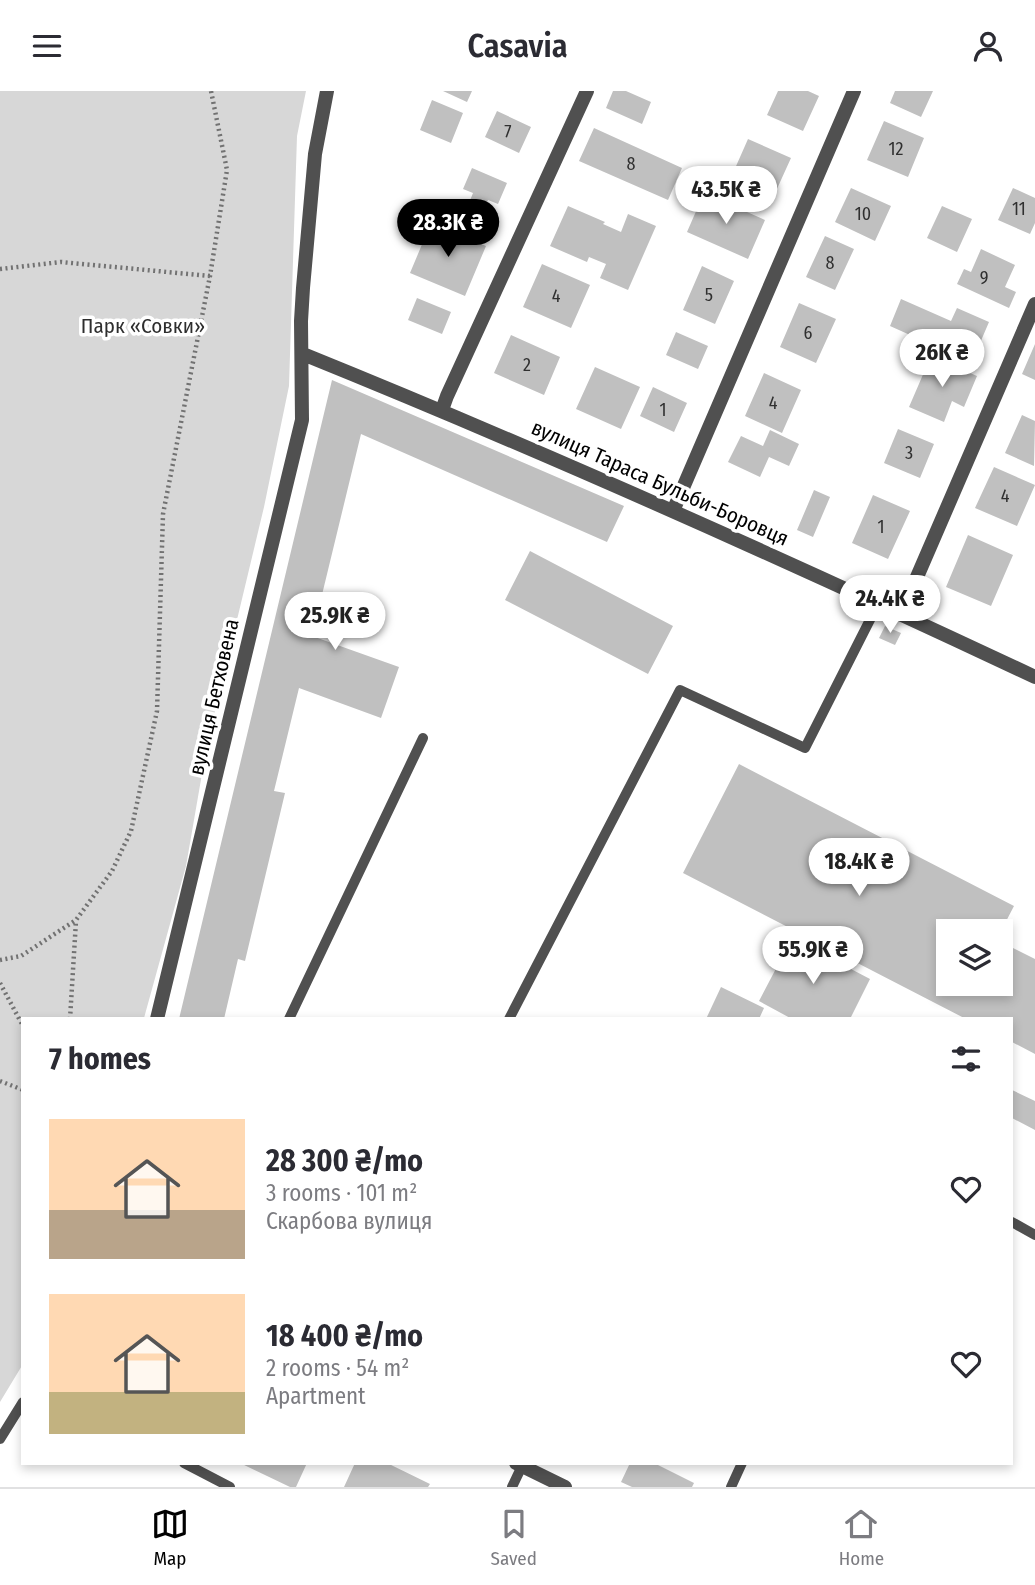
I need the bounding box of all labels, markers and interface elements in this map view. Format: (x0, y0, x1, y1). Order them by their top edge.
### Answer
icon: menu (28, 27, 66, 65)
text: Casavia (467, 27, 568, 65)
icon: person (969, 27, 1007, 65)
house number: 7 (504, 121, 512, 143)
house number: 12 (889, 138, 904, 160)
house number: 8 (627, 153, 636, 175)
pin: 43.5K ₴ (661, 167, 791, 226)
text: 43.5K ₴ (691, 175, 761, 203)
house number: 11 (1012, 198, 1026, 220)
pin: 28.3K ₴ (383, 199, 513, 259)
house number: 10 (855, 203, 871, 225)
text: 28.3K ₴ (413, 208, 483, 236)
house number: 8 (826, 252, 835, 274)
house number: 9 (980, 267, 988, 289)
house number: 5 (705, 284, 713, 306)
house number: 4 (552, 285, 561, 307)
park label: Парк «Совки» (81, 313, 205, 339)
house number: 6 (804, 322, 813, 344)
pin: 26K ₴ (893, 329, 991, 389)
text: 26K ₴ (916, 338, 969, 366)
house number: 2 (523, 354, 531, 376)
house number: 4 (769, 392, 778, 414)
house number: 1 (659, 399, 667, 421)
street label: вулиця Тараса Бульби-Боровця (527, 414, 793, 552)
house number: 3 (905, 442, 913, 464)
house number: 4 (1001, 485, 1010, 507)
house number: 1 (877, 516, 885, 538)
pin: 24.4K ₴ (825, 575, 955, 635)
text: 24.4K ₴ (856, 584, 924, 612)
pin: 25.9K ₴ (270, 593, 400, 652)
text: 25.9K ₴ (301, 601, 369, 629)
street label: вулиця Бетховена (183, 616, 245, 778)
pin: 18.4K ₴ (794, 839, 924, 898)
text: 18.4K ₴ (825, 847, 893, 875)
map controls (936, 919, 1013, 996)
button: layers (936, 919, 1013, 996)
pin: 55.9K ₴ (748, 927, 878, 986)
text: 55.9K ₴ (778, 935, 848, 963)
icon: filters (947, 1040, 985, 1078)
text: 7 homes (49, 1041, 151, 1077)
text: 28 300 ₴/mo (266, 1143, 423, 1179)
icon: home (105, 1147, 189, 1231)
icon: heart (947, 1170, 985, 1208)
text: 3 rooms · 101 m² (266, 1179, 417, 1207)
text: Скарбова вулиця (266, 1207, 432, 1235)
text: 18 400 ₴/mo (266, 1318, 423, 1354)
icon: home (105, 1322, 189, 1406)
icon: heart (947, 1345, 985, 1383)
text: 2 rooms · 54 m² (266, 1354, 409, 1382)
text: Apartment (266, 1382, 366, 1410)
tab: Map (151, 1505, 189, 1570)
tab: Saved (491, 1505, 537, 1570)
tab: Home (839, 1505, 884, 1570)

